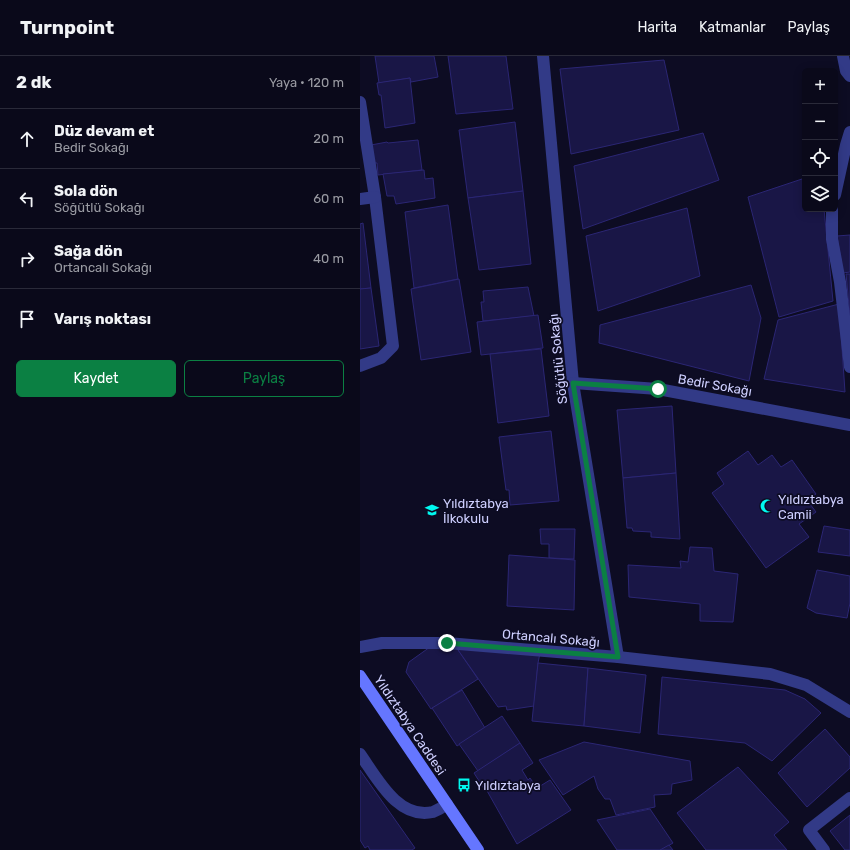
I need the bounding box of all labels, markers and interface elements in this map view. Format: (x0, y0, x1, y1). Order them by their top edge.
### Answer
text: Turnpoint (20, 16, 114, 39)
text: Harita (637, 19, 677, 36)
text: Katmanlar (699, 19, 766, 36)
text: Paylaş (788, 19, 830, 36)
map controls (802, 68, 838, 212)
button: + (802, 68, 838, 104)
text: 2 dk (16, 72, 51, 92)
text: Yaya · 120 m (269, 75, 344, 90)
button: − (802, 104, 838, 140)
text: Düz devam et (54, 122, 154, 140)
icon: ahead (16, 128, 38, 150)
text: 20 m (313, 131, 344, 146)
text: Bedir Sokağı (54, 140, 129, 155)
button: locate (802, 140, 838, 176)
button: layers (802, 176, 838, 212)
text: Sola dön (54, 182, 118, 200)
icon: left (16, 188, 38, 210)
text: 60 m (313, 191, 344, 206)
text: Söğütlü Sokağı (54, 200, 145, 215)
text: Sağa dön (54, 242, 123, 260)
icon: right (16, 248, 38, 270)
text: 40 m (313, 251, 344, 266)
text: Ortancalı Sokağı (54, 260, 152, 275)
icon: arrive (16, 308, 38, 330)
text: Varış noktası (54, 310, 151, 328)
street label: Söğütlü Sokağı (546, 313, 571, 405)
button: Kaydet (16, 360, 176, 397)
button: Paylaş (184, 360, 344, 397)
street label: Bedir Sokağı (677, 371, 753, 400)
route start (649, 380, 667, 398)
place label: Yıldıztabya Camii (778, 492, 844, 522)
place label: Yıldıztabya İlkokulu (443, 496, 509, 526)
mosque icon: Yıldıztabya Camii (759, 498, 775, 514)
school or university icon: Yıldıztabya İlkokulu (424, 502, 440, 518)
street label: Ortancalı Sokağı (501, 626, 600, 651)
route end (438, 634, 456, 652)
street label: Yıldıztabya Caddesi (371, 672, 449, 778)
bus stop icon: Yıldıztabya (456, 777, 472, 793)
place label: Yıldıztabya (475, 778, 541, 793)

